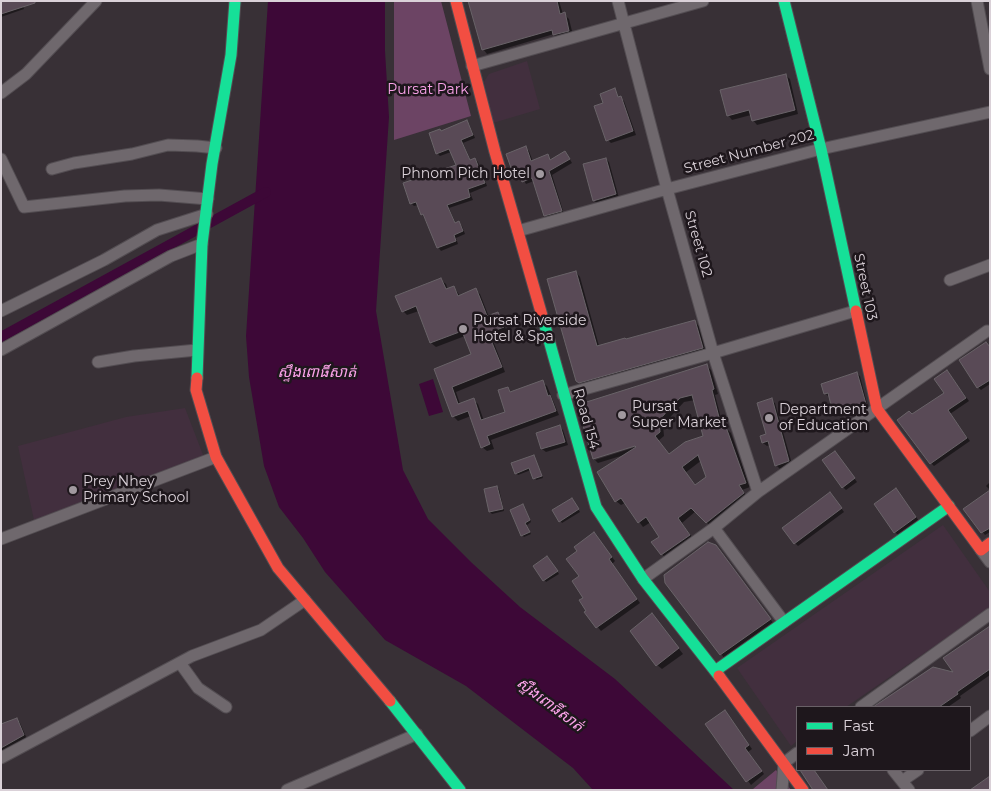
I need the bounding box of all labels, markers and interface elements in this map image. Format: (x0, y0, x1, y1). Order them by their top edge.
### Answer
park label: Pursat Park (387, 82, 469, 98)
street label: Street Number 202 (682, 127, 816, 177)
place label: Phnom Pich Hotel (401, 166, 530, 182)
marker: Phnom Pich Hotel (534, 168, 546, 180)
street label: Street 102 (681, 209, 715, 279)
street label: Street 103 (850, 252, 880, 322)
place label: Pursat Riverside Hotel & Spa (473, 313, 586, 346)
marker: Pursat Riverside Hotel & Spa (457, 323, 469, 335)
water label: ស្ទឹងពោធិ៍សាត់ (278, 364, 356, 382)
street label: Road 154 (569, 387, 603, 451)
place label: Pursat Super Market (632, 399, 727, 432)
place label: Department of Education (779, 402, 868, 434)
marker: Pursat Super Market (616, 409, 628, 421)
marker: Department of Education (763, 412, 775, 424)
place label: Prey Nhey Primary School (83, 474, 189, 507)
marker: Prey Nhey Primary School (67, 484, 79, 496)
water label: ស្ទឹងពោធិ៍សាត់ (513, 674, 587, 736)
legend (796, 706, 971, 771)
text: Fast (843, 716, 874, 735)
text: Jam (843, 741, 875, 760)

